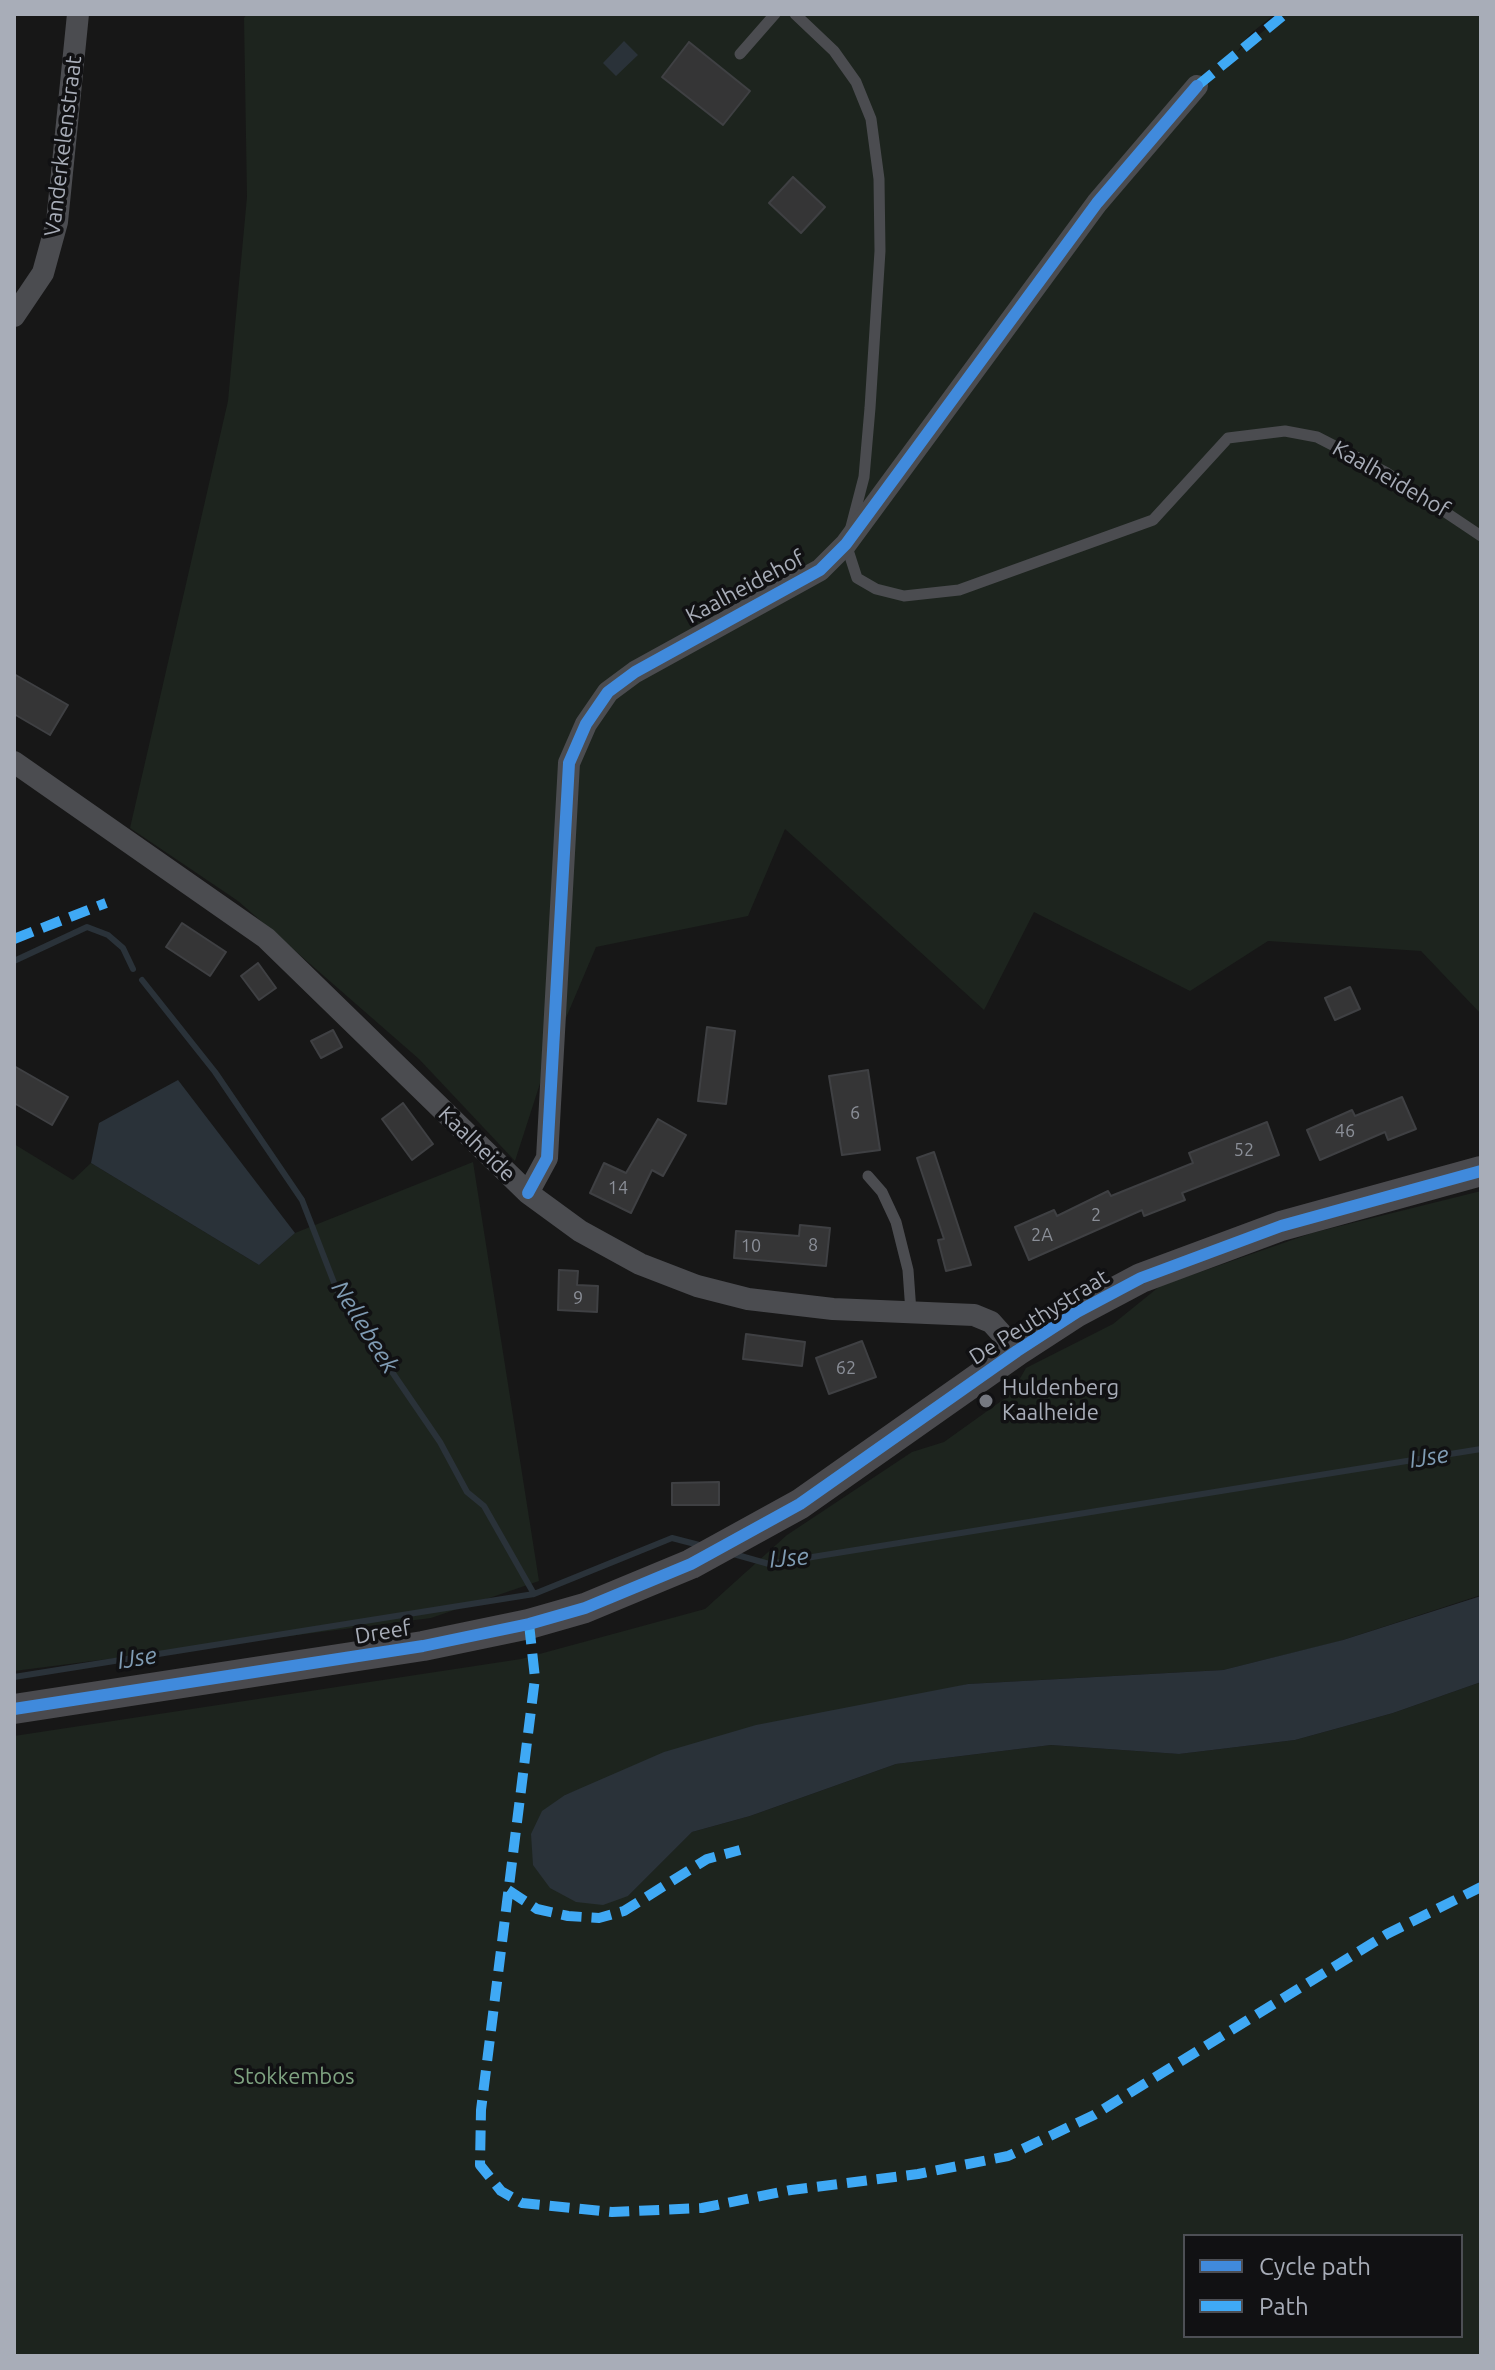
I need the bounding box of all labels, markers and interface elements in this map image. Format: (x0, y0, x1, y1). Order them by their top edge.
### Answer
street label: Vanderkelenstraat (39, 54, 87, 238)
street label: Kaalheidehof (1328, 435, 1454, 523)
street label: Kaalheidehof (681, 545, 809, 629)
street label: Kaalheide (433, 1101, 521, 1187)
house number: 6 (850, 1102, 860, 1124)
house number: 46 (1335, 1120, 1355, 1142)
house number: 52 (1234, 1139, 1254, 1161)
house number: 14 (608, 1177, 628, 1199)
house number: 2 (1091, 1204, 1101, 1226)
house number: 2A (1031, 1224, 1053, 1246)
house number: 8 (808, 1234, 818, 1256)
house number: 10 (741, 1235, 761, 1257)
street label: De Peuthystraat (964, 1264, 1114, 1370)
water label: Nellebeek (325, 1275, 405, 1379)
house number: 9 (573, 1287, 583, 1309)
house number: 62 (836, 1357, 856, 1379)
place label: Huldenberg Kaalheide (1002, 1375, 1119, 1426)
marker: Huldenberg Kaalheide (977, 1392, 995, 1410)
water label: IJse (1407, 1440, 1451, 1474)
water label: IJse (768, 1542, 810, 1574)
street label: Dreef (353, 1615, 413, 1649)
water label: IJse (115, 1641, 159, 1675)
park label: Stokkembos (233, 2064, 355, 2090)
legend (1183, 2234, 1463, 2338)
text: Cycle path (1259, 2253, 1371, 2280)
text: Path (1259, 2293, 1309, 2320)

